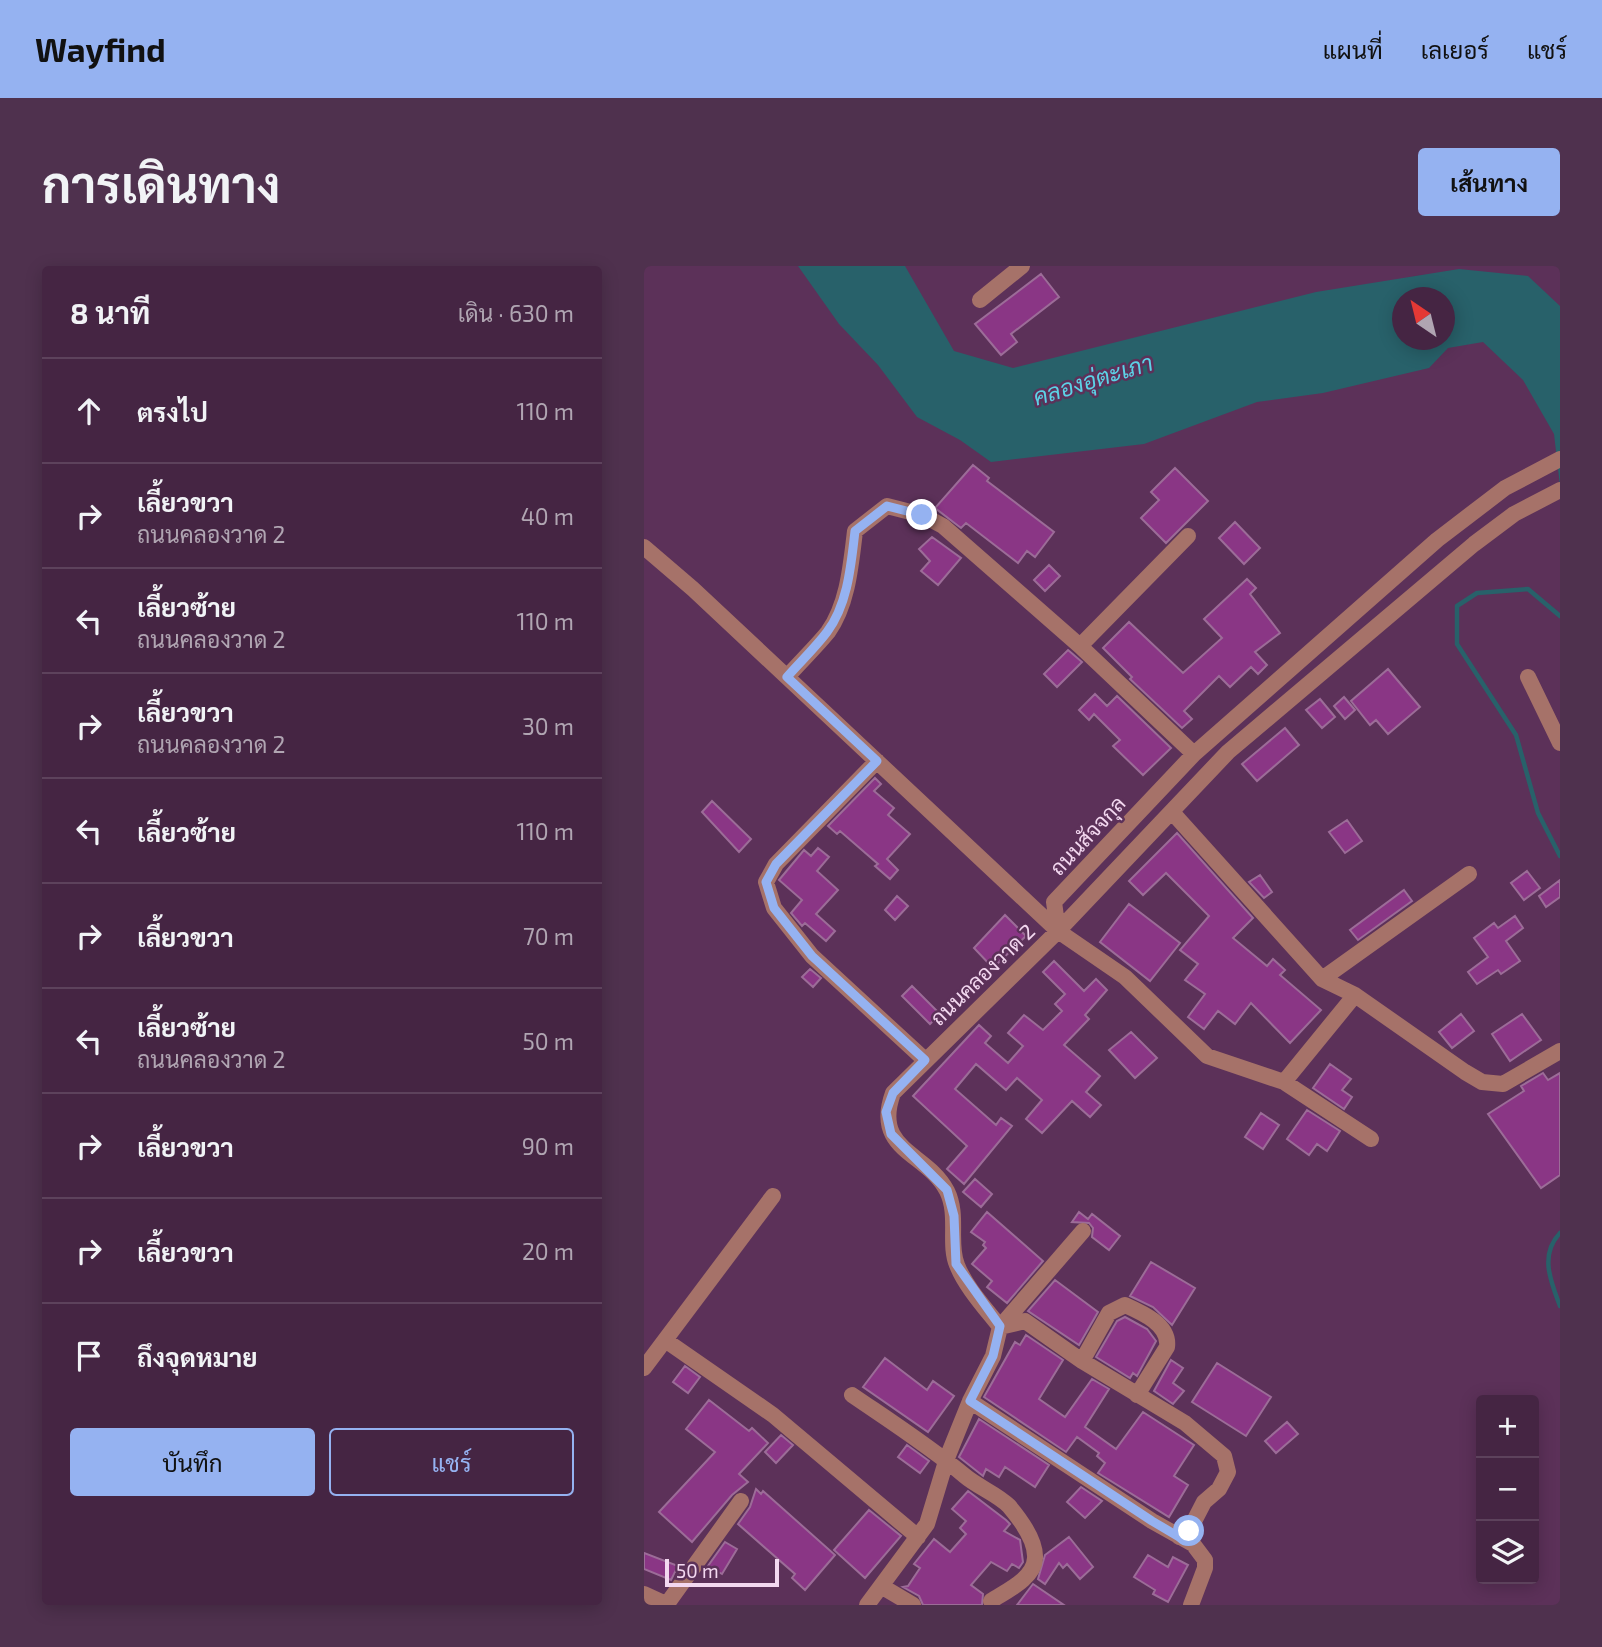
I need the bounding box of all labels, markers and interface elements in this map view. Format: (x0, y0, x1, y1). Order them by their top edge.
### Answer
text: Wayfind (35, 29, 166, 69)
text: แผนที่ (1323, 35, 1383, 64)
text: เลเยอร์ (1421, 35, 1489, 64)
text: แชร์ (1527, 35, 1567, 64)
button: เส้นทาง (1418, 148, 1560, 216)
text: การเดินทาง (42, 154, 280, 213)
north arrow (1392, 287, 1455, 350)
text: 8 นาที (70, 294, 150, 330)
text: เดิน · 630 m (458, 299, 574, 327)
water label: คลองอุ่ตะเภา (1030, 348, 1157, 413)
icon: ahead (70, 392, 108, 430)
text: ตรงไป (137, 396, 208, 427)
text: 110 m (517, 397, 574, 425)
text: เลี้ยวขวา (137, 486, 234, 517)
icon: right (70, 497, 108, 535)
route end (906, 499, 937, 530)
text: 40 m (521, 502, 574, 530)
text: ถนนคลองวาด 2 (137, 520, 285, 548)
text: เลี้ยวซ้าย (137, 591, 236, 622)
icon: left (70, 602, 108, 640)
text: 110 m (517, 607, 574, 635)
text: ถนนคลองวาด 2 (137, 625, 285, 653)
text: เลี้ยวขวา (137, 696, 234, 727)
icon: right (70, 707, 108, 745)
text: 30 m (522, 712, 574, 740)
text: ถนนคลองวาด 2 (137, 730, 285, 758)
street label: ถนนสัจจกุล (1044, 790, 1132, 882)
icon: left (70, 812, 108, 850)
text: เลี้ยวซ้าย (137, 816, 236, 847)
text: 110 m (517, 817, 574, 845)
icon: right (70, 917, 108, 955)
street label: ถนนคลองวาด 2 (925, 918, 1039, 1030)
text: เลี้ยวขวา (137, 921, 234, 952)
text: 70 m (523, 922, 574, 950)
text: เลี้ยวซ้าย (137, 1011, 236, 1042)
icon: left (70, 1022, 108, 1060)
text: 50 m (523, 1027, 574, 1055)
text: ถนนคลองวาด 2 (137, 1045, 285, 1073)
icon: right (70, 1127, 108, 1165)
text: เลี้ยวขวา (137, 1131, 234, 1162)
text: 90 m (522, 1132, 574, 1160)
icon: right (70, 1232, 108, 1270)
text: เลี้ยวขวา (137, 1236, 234, 1267)
text: 20 m (522, 1237, 574, 1265)
icon: arrive (70, 1337, 108, 1375)
text: ถึงจุดหมาย (137, 1341, 258, 1372)
map controls (1476, 1395, 1539, 1584)
button: + (1476, 1395, 1539, 1458)
button: บันทึก (70, 1428, 315, 1496)
button: แชร์ (329, 1428, 574, 1496)
button: − (1476, 1458, 1539, 1521)
route start (1173, 1515, 1204, 1546)
button: layers (1476, 1521, 1539, 1584)
scale bar (665, 1556, 779, 1588)
text: 50 m (676, 1559, 719, 1582)

